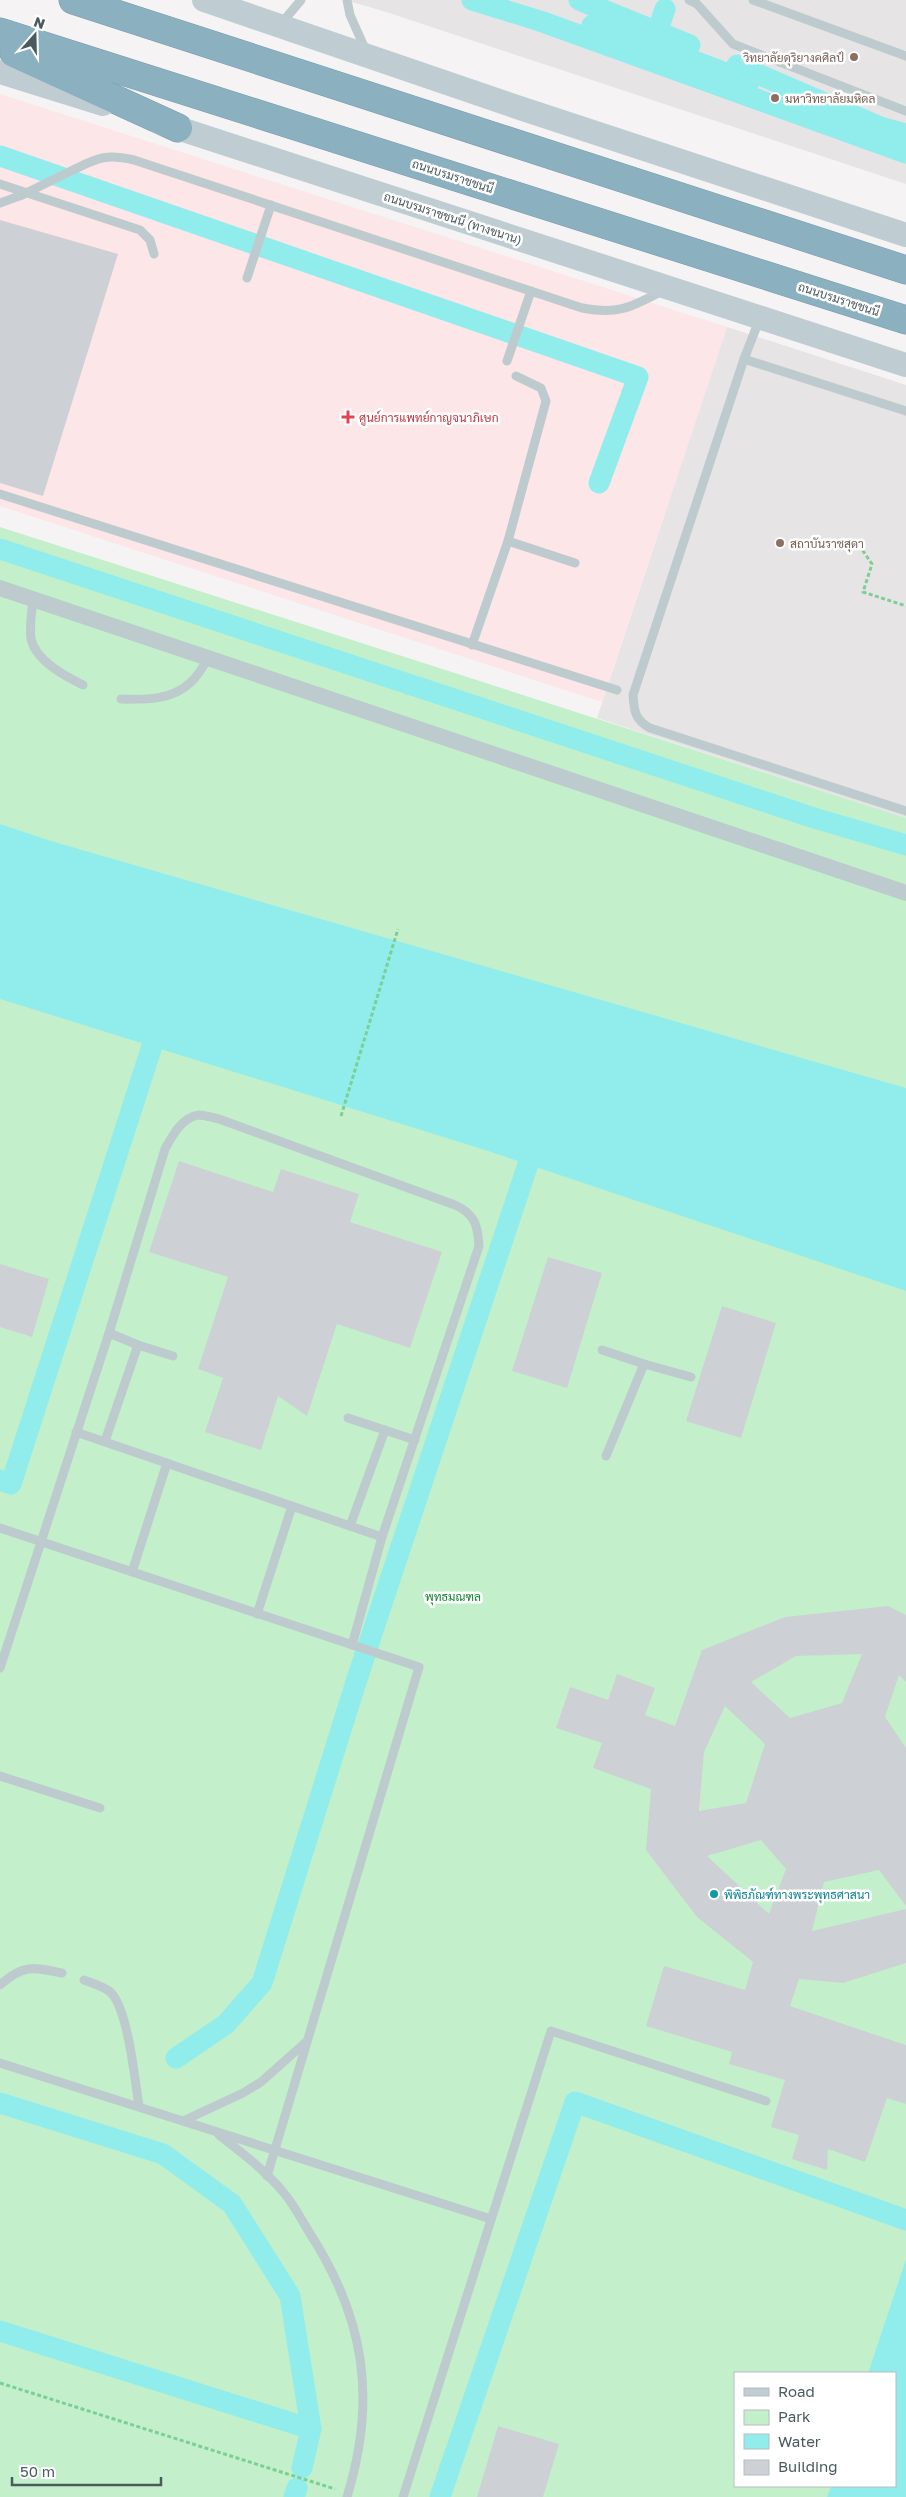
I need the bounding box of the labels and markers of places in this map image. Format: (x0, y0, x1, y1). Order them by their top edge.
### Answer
place label: วิทยาลัยดุริยางคศิลป์ (742, 50, 844, 67)
marker: วิทยาลัยดุริยางคศิลป์ (848, 51, 860, 63)
place label: มหาวิทยาลัยมหิดล (785, 91, 875, 106)
marker: มหาวิทยาลัยมหิดล (769, 92, 781, 104)
marker: ศูนย์การแพทย์กาญจนาภิเษก (341, 410, 355, 424)
place label: ศูนย์การแพทย์กาญจนาภิเษก (359, 410, 499, 426)
place label: สถาบันราชสุดา (790, 536, 864, 553)
marker: สถาบันราชสุดา (774, 537, 786, 549)
place label: พิพิธภัณฑ์ทางพระพุทธศาสนา (724, 1887, 870, 1904)
marker: พิพิธภัณฑ์ทางพระพุทธศาสนา (708, 1888, 720, 1900)

